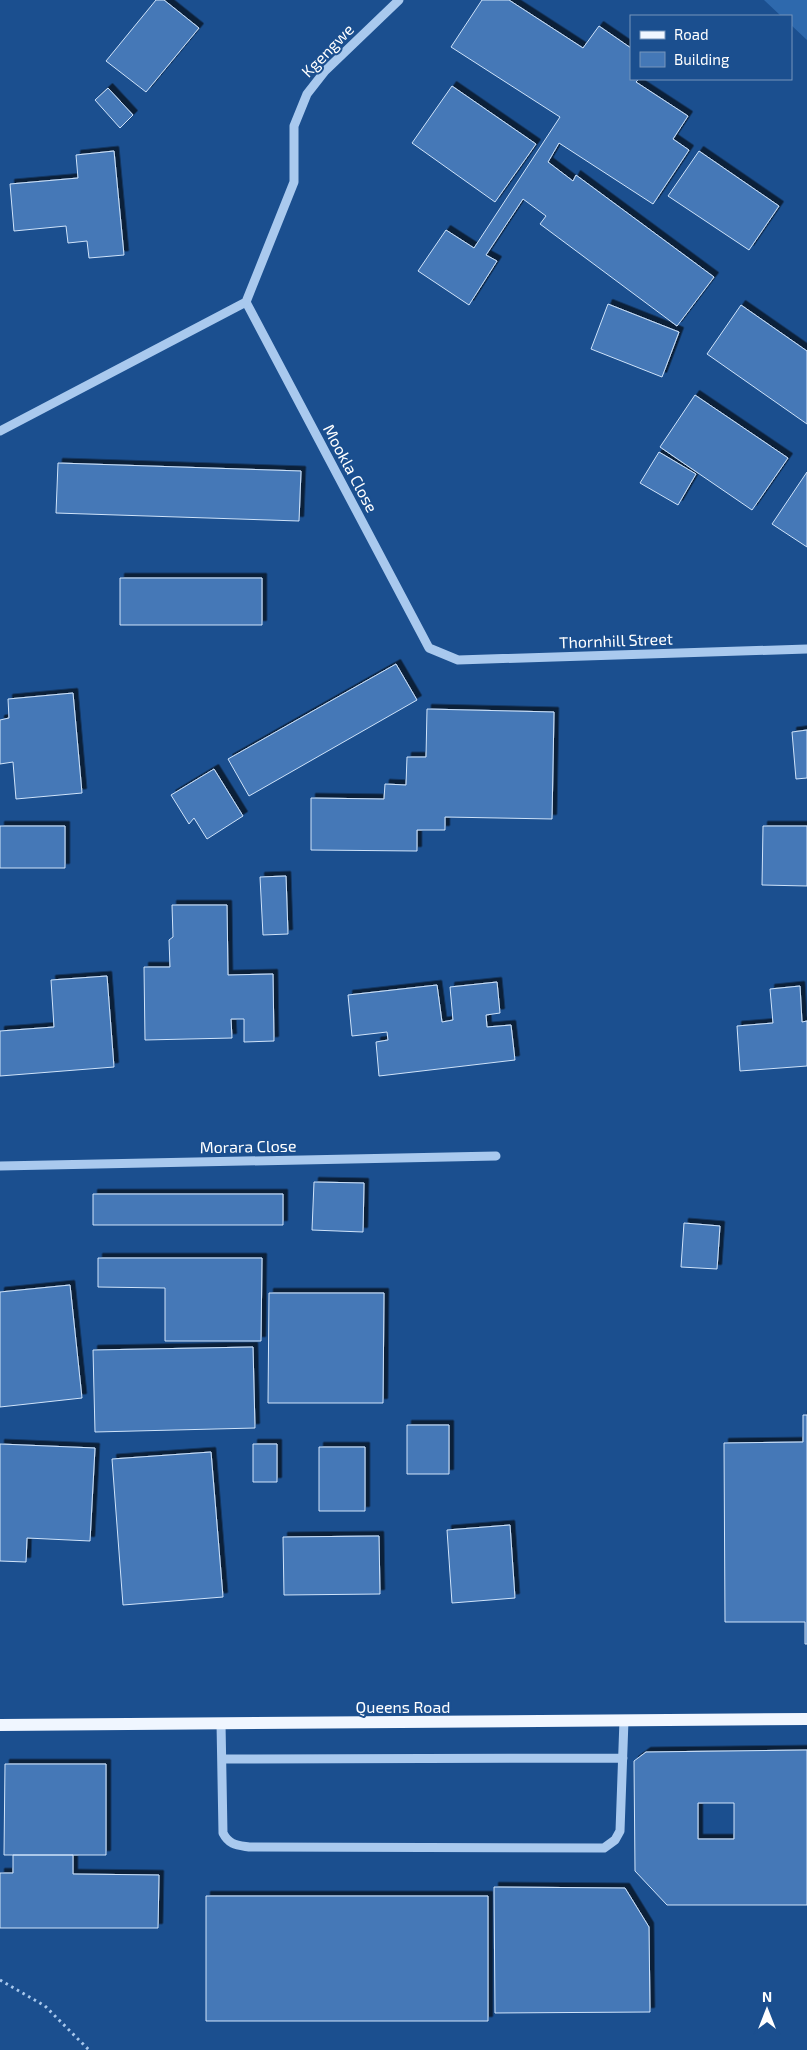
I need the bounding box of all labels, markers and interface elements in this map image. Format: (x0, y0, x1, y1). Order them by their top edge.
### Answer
legend (630, 15, 792, 80)
street label: Kgengwe (297, 19, 357, 81)
text: Road (674, 25, 709, 43)
text: Building (674, 50, 730, 68)
street label: Mookla Close (320, 421, 382, 515)
street label: Thornhill Street (559, 629, 673, 651)
street label: Morara Close (199, 1136, 297, 1156)
street label: Queens Road (356, 1697, 450, 1717)
north arrow (742, 1985, 792, 2035)
text: N (762, 1988, 772, 2005)

